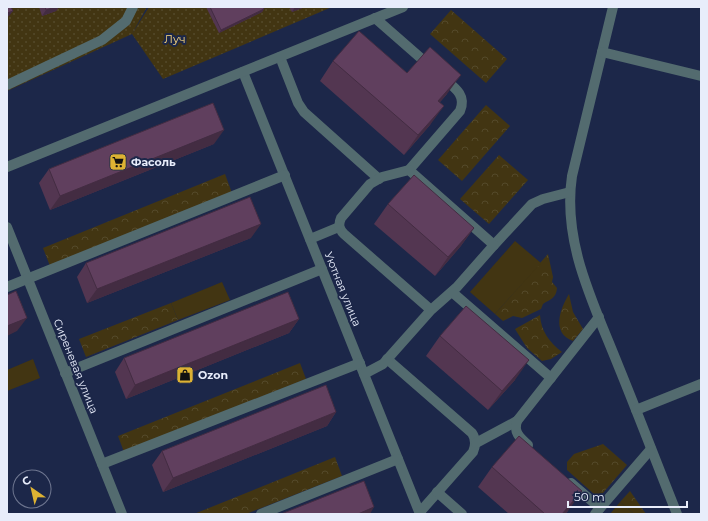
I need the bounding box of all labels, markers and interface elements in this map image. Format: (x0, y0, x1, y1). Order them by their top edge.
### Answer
park label: Луч (164, 32, 186, 46)
supermarket icon: Фасоль (108, 152, 128, 172)
place label: Фасоль (131, 155, 176, 169)
street label: Уютная улица (322, 250, 364, 328)
street label: Сиреневая улица (51, 317, 101, 415)
shop icon: Ozon (175, 365, 195, 385)
place label: Ozon (198, 368, 228, 382)
north arrow (12, 469, 52, 509)
text: С (19, 473, 34, 489)
scale bar (568, 483, 687, 509)
text: 50 m (574, 489, 605, 504)

